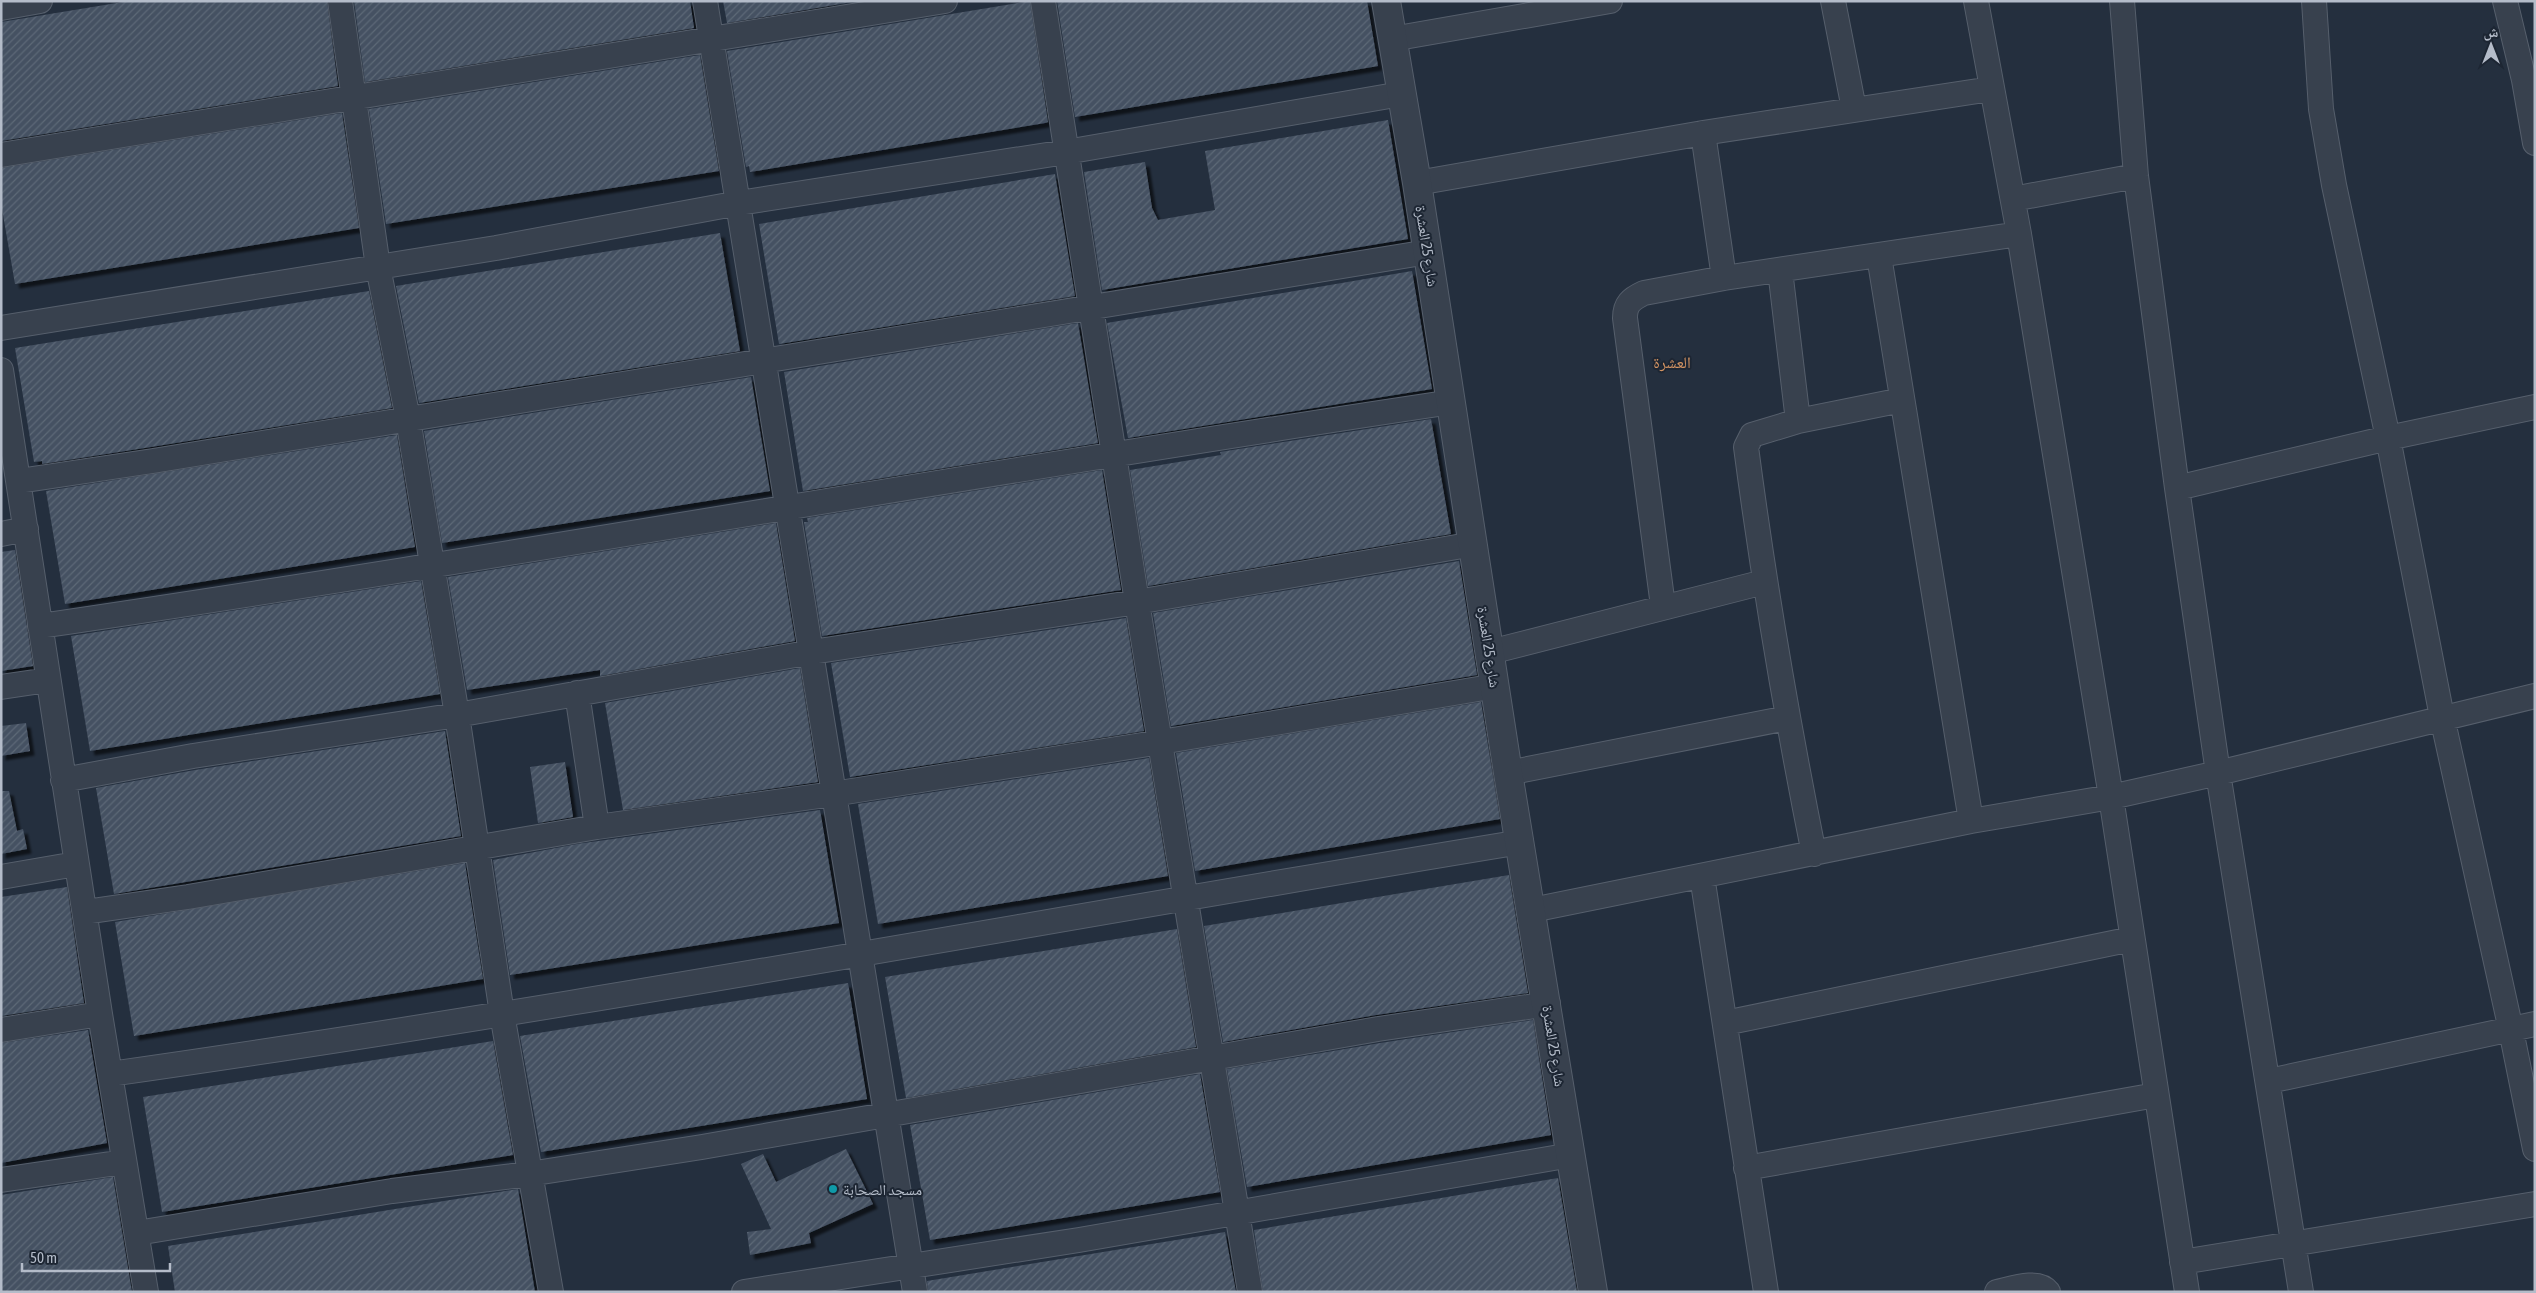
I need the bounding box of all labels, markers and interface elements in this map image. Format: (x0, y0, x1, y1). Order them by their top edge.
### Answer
north arrow (2466, 20, 2516, 70)
text: ش (2484, 24, 2499, 41)
street label: شارع 25 العشرة (1410, 204, 1442, 288)
district label: العشرة (1653, 353, 1691, 372)
street label: شارع 25 العشرة (1472, 605, 1504, 689)
street label: شارع 25 العشرة (1537, 1004, 1569, 1088)
place label: مسجد الصحابة (843, 1181, 922, 1198)
marker: مسجد الصحابة (827, 1183, 839, 1195)
scale bar (22, 1240, 170, 1272)
text: 50 m (30, 1249, 57, 1266)

